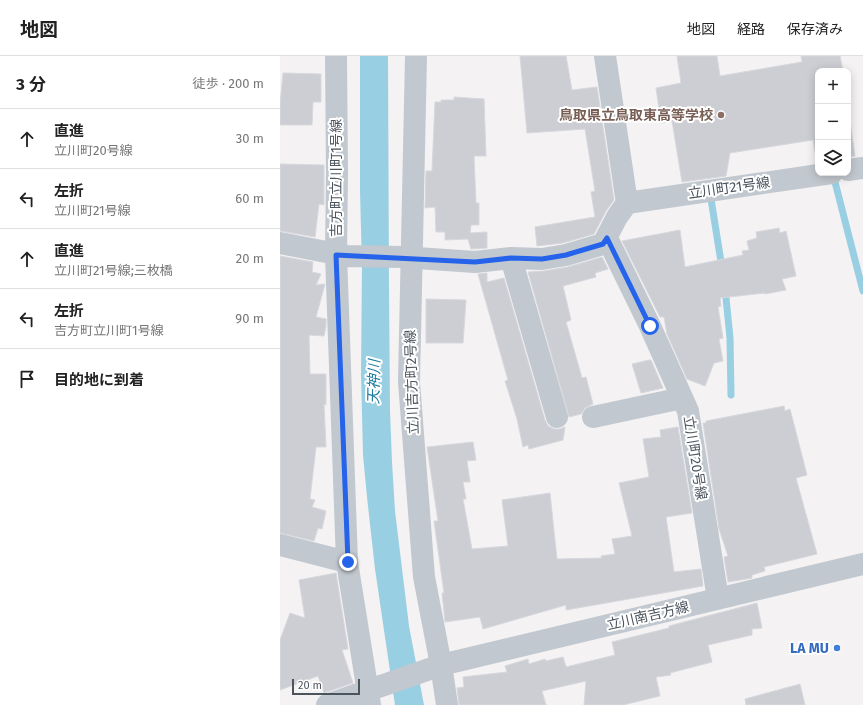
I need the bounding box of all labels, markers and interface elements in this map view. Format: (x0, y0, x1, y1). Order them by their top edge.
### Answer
text: 地図 (20, 18, 58, 41)
text: 地図 (687, 21, 715, 38)
text: 経路 (737, 21, 765, 38)
text: 保存済み (787, 21, 843, 38)
map controls (815, 68, 851, 176)
button: + (815, 68, 851, 104)
text: 3 分 (16, 74, 46, 95)
text: 徒歩 · 200 m (192, 76, 264, 91)
button: − (815, 104, 851, 140)
place label: 鳥取県立鳥取東高等学校 (559, 107, 713, 124)
marker: 鳥取県立鳥取東高等学校 (716, 110, 726, 120)
street label: 吉方町立川町1号線 (328, 119, 345, 237)
text: 直進 (54, 122, 84, 140)
icon: ahead (16, 128, 38, 150)
text: 30 m (236, 131, 264, 146)
button: layers (815, 140, 851, 176)
text: 立川町20号線 (54, 143, 133, 158)
street label: 立川町21号線 (687, 174, 771, 202)
text: 左折 (54, 182, 84, 200)
icon: left (16, 188, 38, 210)
text: 60 m (235, 191, 264, 206)
text: 立川町21号線 (54, 203, 131, 218)
text: 直進 (54, 242, 84, 260)
icon: ahead (16, 248, 38, 270)
text: 20 m (236, 251, 264, 266)
text: 立川町21号線;三枚橋 (54, 263, 173, 278)
text: 左折 (54, 302, 84, 320)
icon: left (16, 308, 38, 330)
text: 90 m (235, 311, 264, 326)
route start (641, 317, 659, 335)
text: 吉方町立川町1号線 (54, 323, 164, 338)
street label: 立川吉方町2号線 (402, 329, 422, 435)
water label: 天神川 (365, 357, 383, 405)
icon: arrive (16, 368, 38, 390)
text: 目的地に到着 (54, 371, 144, 389)
street label: 立川町20号線 (680, 415, 710, 501)
route end (339, 553, 357, 571)
street label: 立川南吉方線 (605, 598, 691, 634)
place label: LA MU (790, 640, 829, 657)
marker: LA MU (832, 643, 842, 653)
scale bar (292, 677, 360, 696)
text: 20 m (298, 679, 322, 692)

